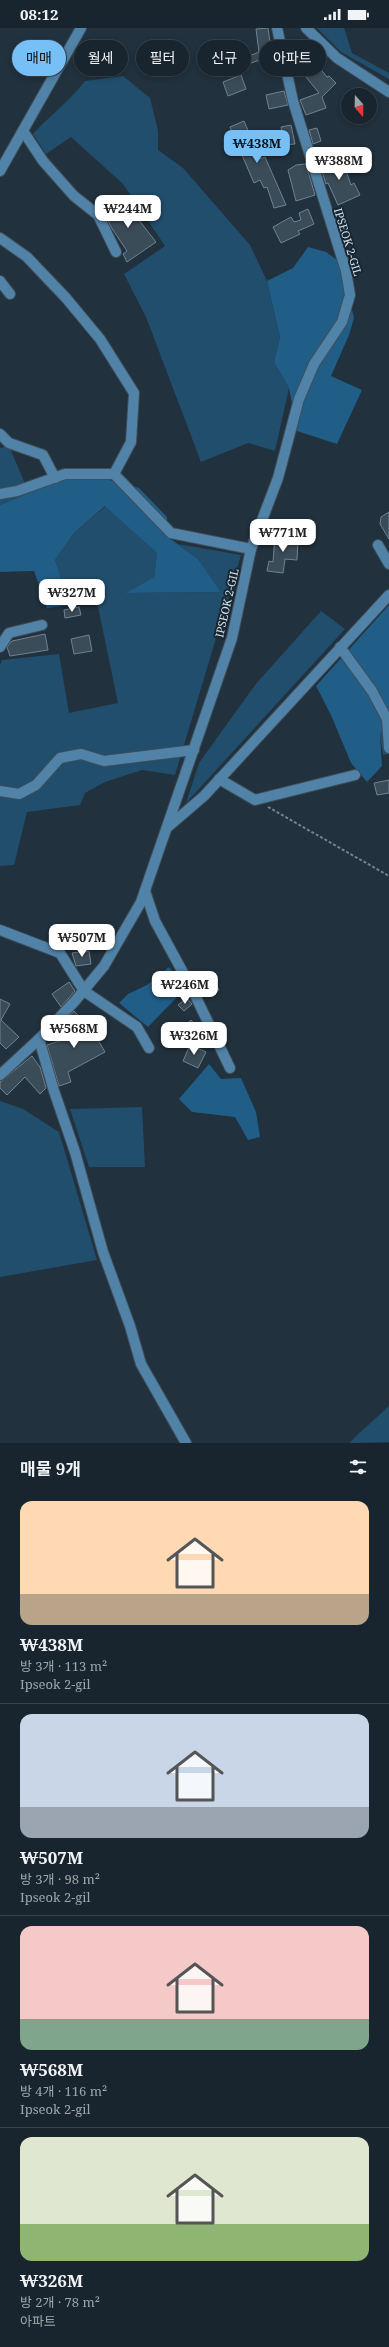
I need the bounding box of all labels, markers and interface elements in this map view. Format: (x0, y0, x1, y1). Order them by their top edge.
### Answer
text: 08:12 (20, 4, 58, 24)
chip: 매매 (12, 40, 66, 76)
chip: 월세 (74, 40, 128, 76)
chip: 필터 (136, 40, 189, 76)
chip: 신규 (197, 40, 251, 76)
chip: 아파트 (259, 40, 326, 76)
north arrow (341, 88, 377, 124)
map controls (341, 88, 377, 124)
pin: ₩438M (229, 130, 285, 164)
text: ₩438M (233, 134, 281, 152)
pin: ₩388M (311, 147, 367, 181)
text: ₩388M (315, 151, 363, 169)
pin: ₩244M (100, 195, 156, 229)
text: ₩244M (104, 199, 152, 217)
street label: IPSEOK 2-GIL (331, 206, 366, 278)
pin: ₩771M (255, 519, 311, 553)
text: ₩771M (259, 523, 307, 541)
street label: IPSEOK 2-GIL (211, 567, 242, 639)
pin: ₩327M (44, 579, 100, 613)
text: ₩327M (48, 583, 96, 601)
pin: ₩507M (54, 924, 110, 958)
text: ₩507M (58, 928, 106, 946)
pin: ₩246M (157, 971, 213, 1005)
text: ₩246M (161, 975, 209, 993)
pin: ₩568M (46, 1015, 102, 1049)
text: ₩568M (50, 1019, 98, 1037)
pin: ₩326M (166, 1022, 222, 1056)
text: ₩326M (170, 1026, 218, 1044)
icon: filters (347, 1456, 369, 1478)
text: 매물 9개 (20, 1457, 81, 1480)
icon: home (159, 1527, 231, 1599)
text: ₩438M (20, 1633, 83, 1656)
text: 방 3개 · 113 m² (20, 1657, 107, 1675)
text: Ipseok 2-gil (20, 1675, 91, 1693)
icon: home (159, 1740, 231, 1812)
text: ₩507M (20, 1846, 83, 1869)
text: 방 3개 · 98 m² (20, 1870, 100, 1888)
text: Ipseok 2-gil (20, 1888, 91, 1906)
icon: home (159, 1952, 231, 2024)
text: ₩568M (20, 2058, 83, 2081)
text: 방 4개 · 116 m² (20, 2082, 107, 2100)
text: Ipseok 2-gil (20, 2100, 91, 2118)
icon: home (159, 2163, 231, 2235)
text: ₩326M (20, 2269, 83, 2292)
text: 방 2개 · 78 m² (20, 2293, 100, 2311)
text: 아파트 (20, 2312, 56, 2330)

